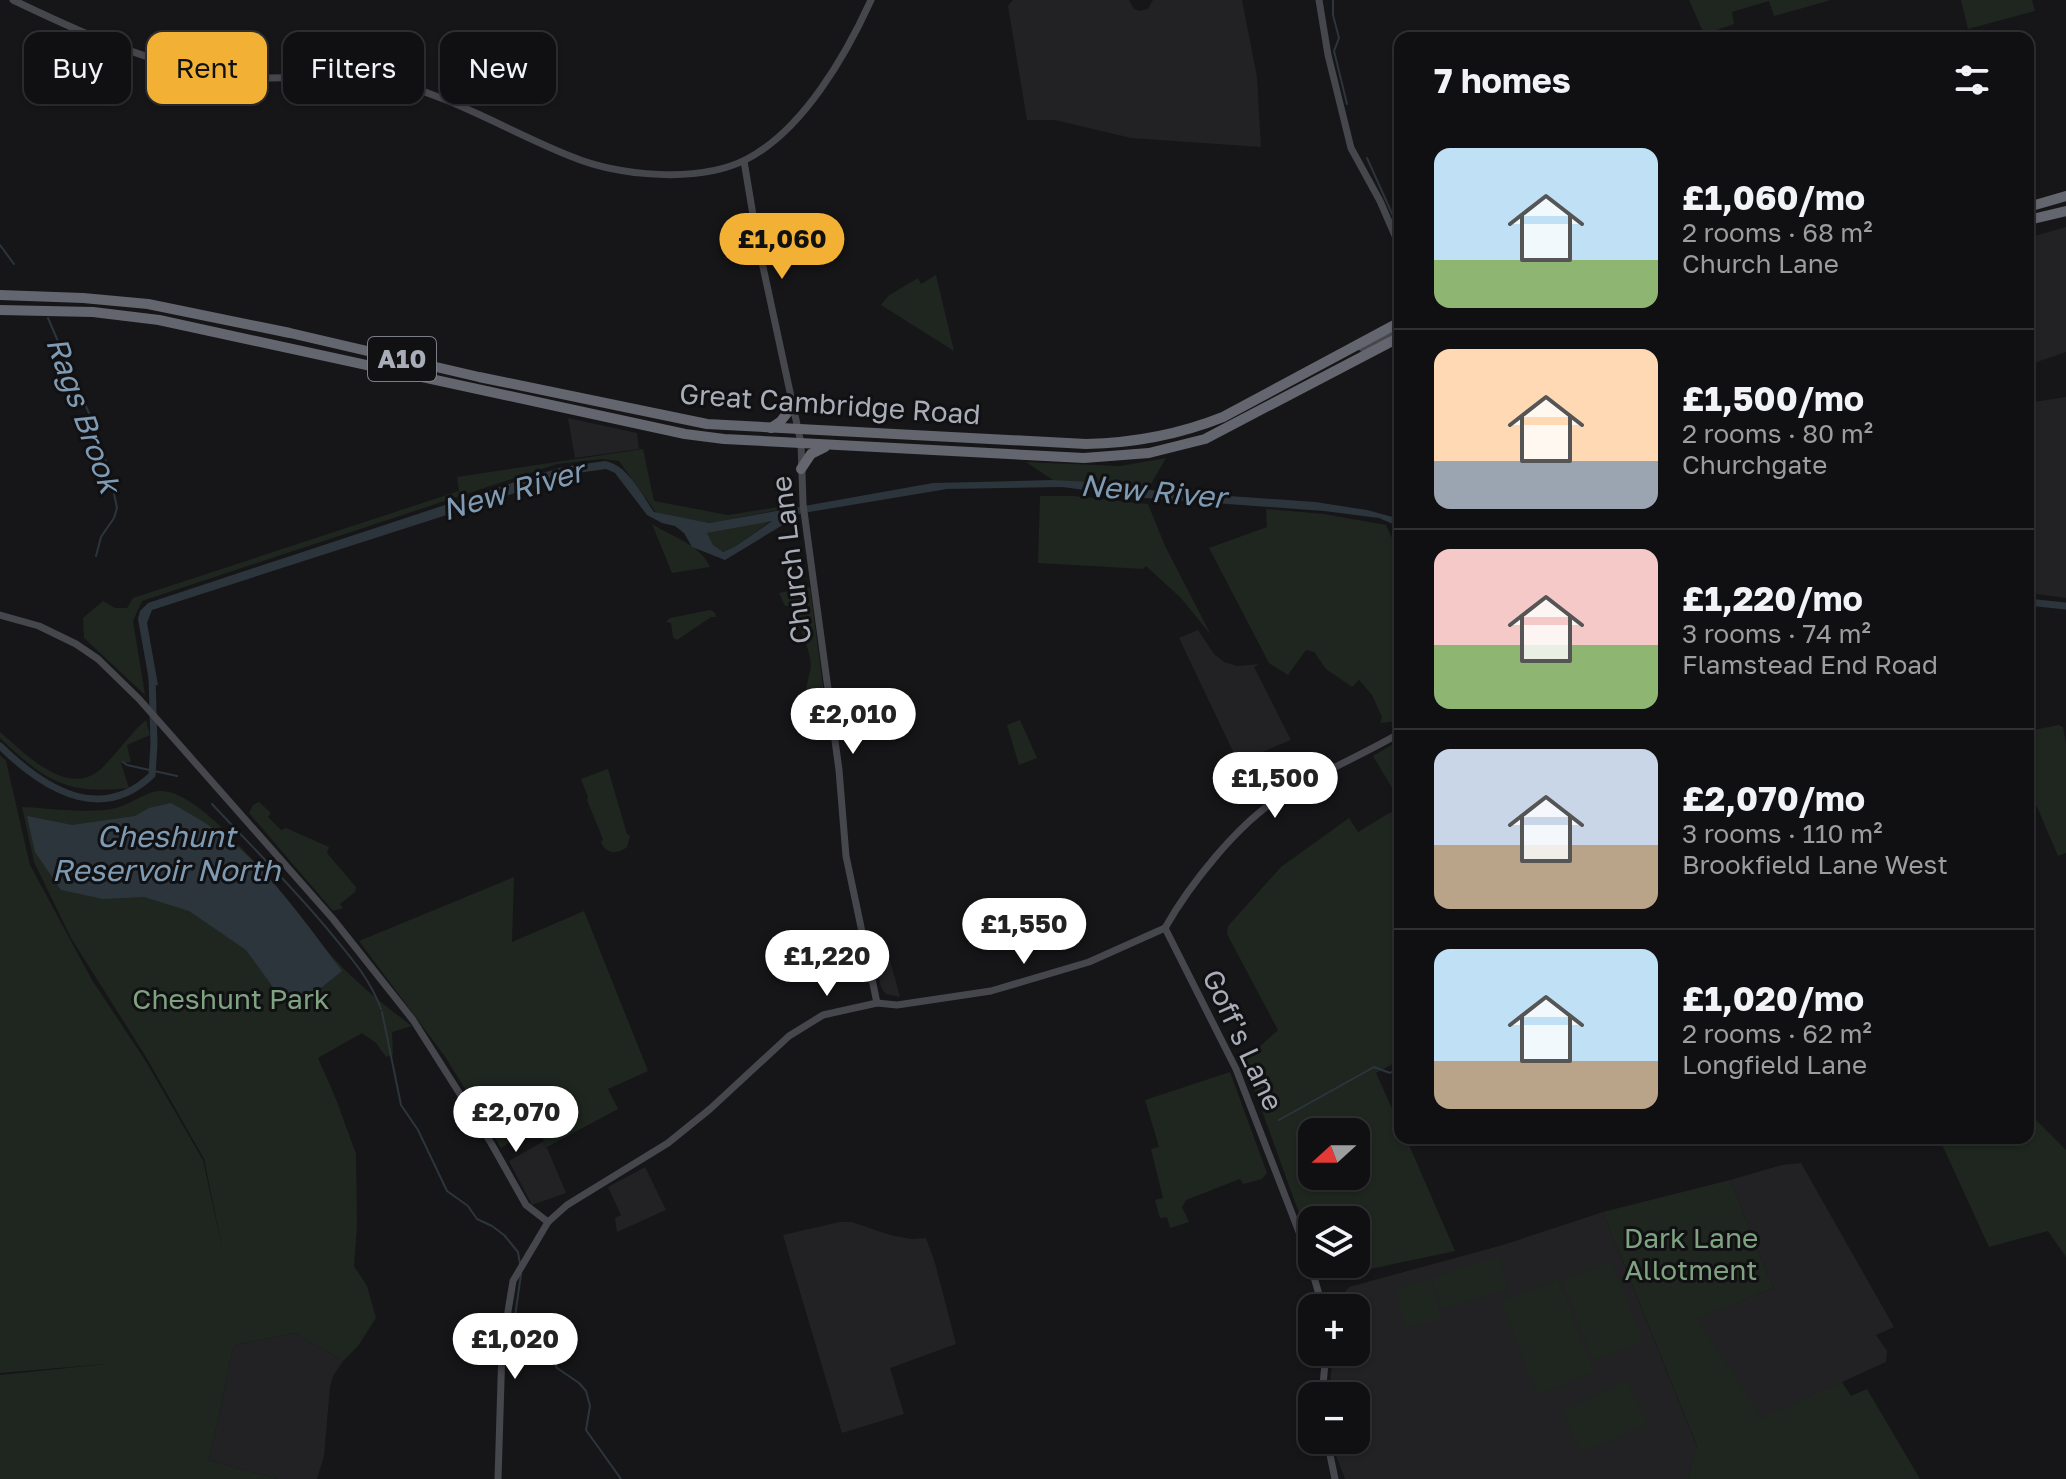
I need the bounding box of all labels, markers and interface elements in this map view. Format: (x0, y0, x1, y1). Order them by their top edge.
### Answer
chip: Buy (24, 32, 131, 104)
chip: Rent (147, 32, 267, 104)
chip: Filters (283, 32, 424, 104)
chip: New (440, 32, 556, 104)
icon: filters (1950, 58, 1994, 102)
text: 7 homes (1434, 60, 1571, 100)
text: £1,060/mo (1682, 177, 1865, 217)
icon: home (1498, 180, 1594, 276)
pin: £1,060 (717, 213, 847, 281)
text: 2 rooms · 68 m² (1682, 217, 1873, 248)
text: £1,060 (737, 223, 827, 254)
text: Church Lane (1682, 248, 1839, 279)
water label: Rags Brook (39, 332, 130, 500)
road number: A10 (368, 337, 436, 381)
street label: Great Cambridge Road (678, 377, 982, 430)
text: £1,500/mo (1682, 378, 1864, 418)
icon: home (1498, 381, 1594, 477)
text: 2 rooms · 80 m² (1682, 418, 1873, 449)
text: Churchgate (1682, 449, 1827, 480)
water label: New River (438, 452, 592, 527)
water label: New River (1079, 467, 1231, 516)
street label: Church Lane (764, 474, 817, 646)
text: £1,220/mo (1682, 578, 1863, 618)
icon: home (1498, 581, 1594, 677)
text: 3 rooms · 74 m² (1682, 618, 1871, 649)
text: Flamstead End Road (1682, 649, 1938, 680)
pin: £2,010 (788, 688, 918, 756)
text: £2,010 (809, 698, 897, 729)
pin: £1,500 (1210, 752, 1340, 820)
text: £1,500 (1231, 762, 1319, 793)
text: £2,070/mo (1682, 778, 1865, 818)
icon: home (1498, 781, 1594, 877)
water label: Cheshunt Reservoir North (52, 818, 282, 888)
text: 3 rooms · 110 m² (1682, 818, 1883, 849)
text: Brookfield Lane West (1682, 849, 1948, 880)
pin: £1,550 (959, 898, 1089, 966)
text: £1,550 (980, 908, 1068, 939)
pin: £1,220 (762, 930, 892, 998)
text: £1,220 (783, 940, 871, 971)
street label: Goff's Lane (1196, 964, 1291, 1116)
text: £1,020/mo (1682, 978, 1864, 1018)
icon: home (1498, 981, 1594, 1077)
park label: Cheshunt Park (132, 982, 330, 1015)
text: 2 rooms · 62 m² (1682, 1018, 1872, 1049)
text: Longfield Lane (1682, 1049, 1867, 1080)
pin: £2,070 (451, 1086, 581, 1154)
text: £2,070 (471, 1096, 561, 1127)
north arrow (1298, 1118, 1370, 1190)
map controls (1298, 1118, 1370, 1454)
button: layers (1298, 1206, 1370, 1278)
park label: Dark Lane Allotment (1624, 1221, 1758, 1286)
button: + (1298, 1294, 1370, 1366)
pin: £1,020 (450, 1313, 580, 1381)
text: £1,020 (471, 1323, 559, 1354)
button: − (1298, 1382, 1370, 1454)

